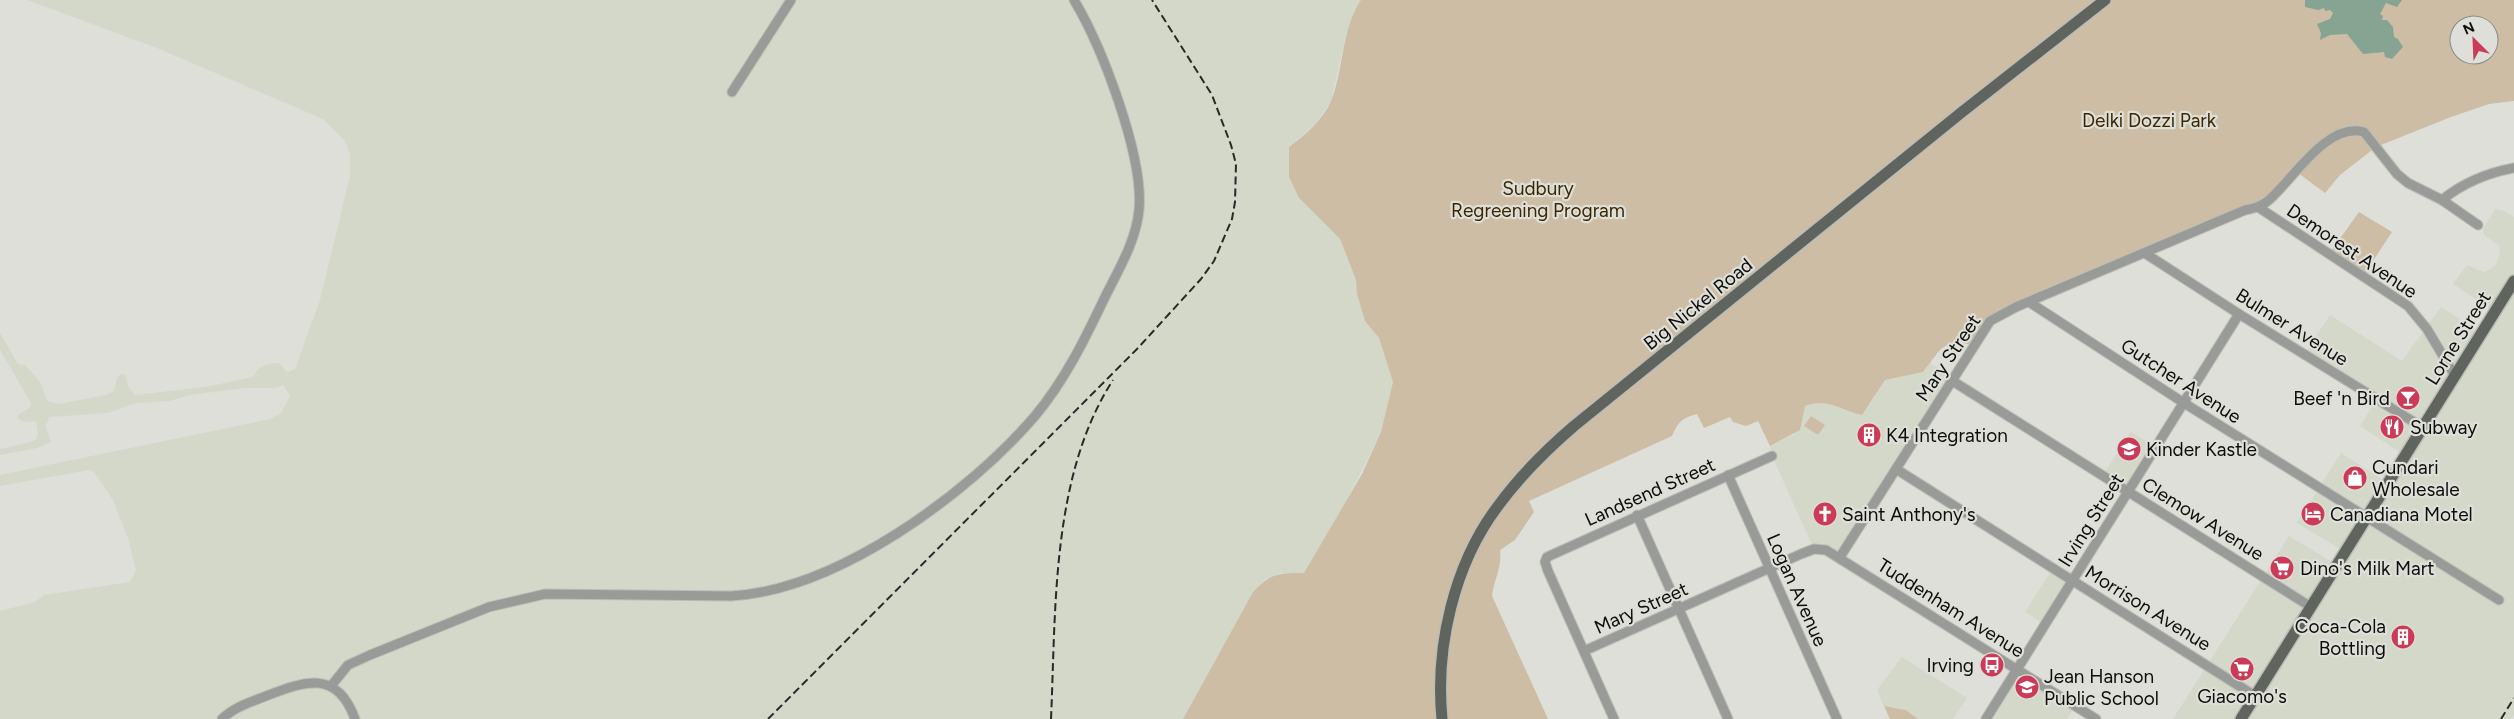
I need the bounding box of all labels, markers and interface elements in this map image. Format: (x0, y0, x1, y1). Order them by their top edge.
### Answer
north arrow (2449, 15, 2499, 65)
text: N (2461, 19, 2477, 39)
park label: Delki Dozzi Park (2082, 109, 2217, 132)
park label: Sudbury Regreening Program (1451, 177, 1625, 222)
street label: Demorest Avenue (2282, 199, 2422, 303)
street label: Big Nickel Road (1639, 253, 1757, 355)
street label: Bulmer Avenue (2231, 283, 2353, 371)
street label: Lorne Street (2420, 287, 2496, 389)
street label: Mary Street (1910, 310, 1986, 406)
street label: Gutcher Avenue (2117, 334, 2245, 428)
bar icon: Beef 'n Bird (2395, 385, 2421, 411)
place label: Beef 'n Bird (2293, 387, 2390, 410)
restaurant icon: Subway (2379, 414, 2405, 440)
place label: Subway (2410, 416, 2477, 439)
building icon: K4 Integration (1856, 422, 1882, 448)
place label: K4 Integration (1886, 424, 2008, 447)
school or university icon: Kinder Kastle (2116, 436, 2142, 462)
place label: Kinder Kastle (2146, 438, 2257, 461)
street label: Landsend Street (1581, 453, 1719, 531)
place label: Cundari Wholesale (2372, 456, 2460, 501)
shop icon: Cundari Wholesale (2342, 465, 2368, 491)
street label: Irving Street (2053, 469, 2129, 571)
street label: Clemow Avenue (2138, 472, 2268, 566)
church icon: Saint Anthony's (1812, 501, 1838, 527)
hotel icon: Canadiana Motel (2300, 501, 2326, 527)
place label: Saint Anthony's (1842, 503, 1976, 526)
place label: Canadiana Motel (2330, 503, 2473, 526)
street label: Logan Avenue (1762, 530, 1832, 650)
street label: Tuddenham Avenue (1873, 554, 2029, 662)
supermarket icon: Dino's Milk Mart (2269, 555, 2295, 581)
place label: Dino's Milk Mart (2300, 557, 2434, 580)
street label: Morrison Avenue (2081, 560, 2215, 656)
street label: Mary Street (1591, 577, 1691, 639)
place label: Coca-Cola Bottling (2295, 615, 2386, 660)
building icon: Coca-Cola Bottling (2390, 624, 2416, 650)
bus stop icon: Irving (1979, 652, 2005, 678)
place label: Irving (1926, 654, 1974, 677)
supermarket icon: Giacomo's (2229, 656, 2255, 682)
place label: Jean Hanson Public School (2044, 665, 2159, 710)
school or university icon: Jean Hanson Public School (2014, 674, 2040, 700)
place label: Giacomo's (2197, 685, 2287, 708)

